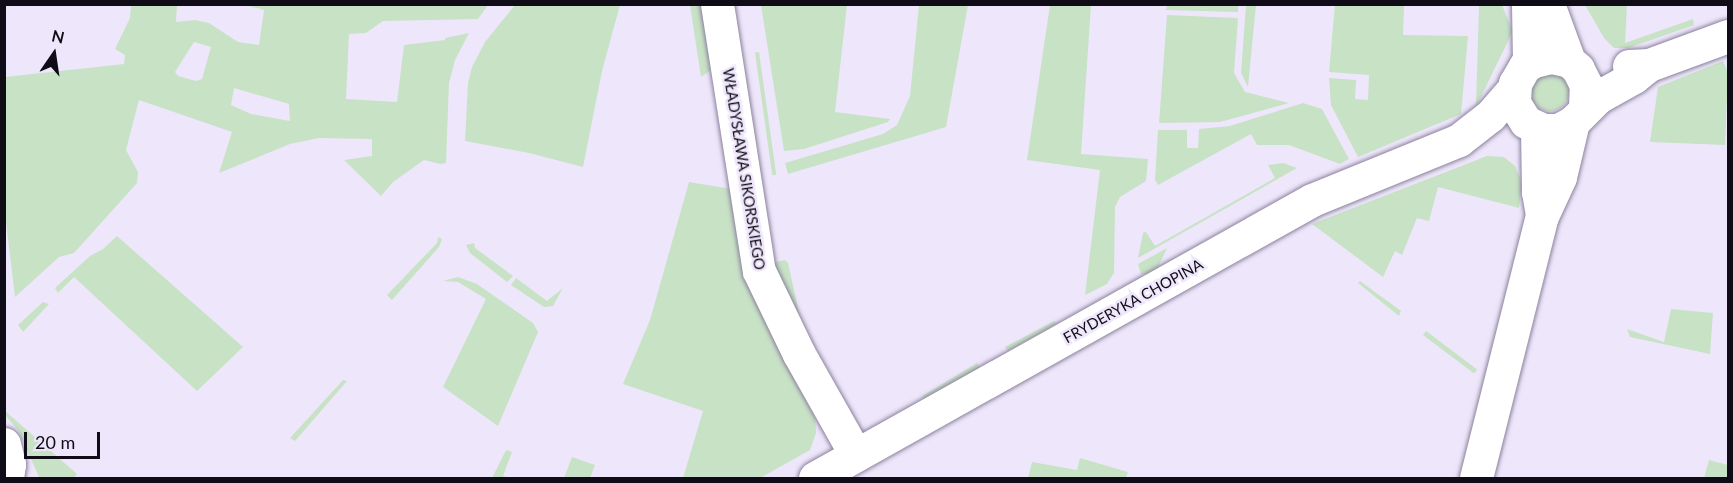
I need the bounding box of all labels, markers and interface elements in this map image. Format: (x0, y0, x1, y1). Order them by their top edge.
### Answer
north arrow (24, 24, 84, 84)
text: N (50, 25, 66, 47)
street label: WŁADYSŁAWA SIKORSKIEGO (719, 67, 769, 271)
street label: FRYDERYKA CHOPINA (1060, 255, 1206, 347)
scale bar (27, 420, 104, 458)
text: 20 m (35, 431, 75, 453)

